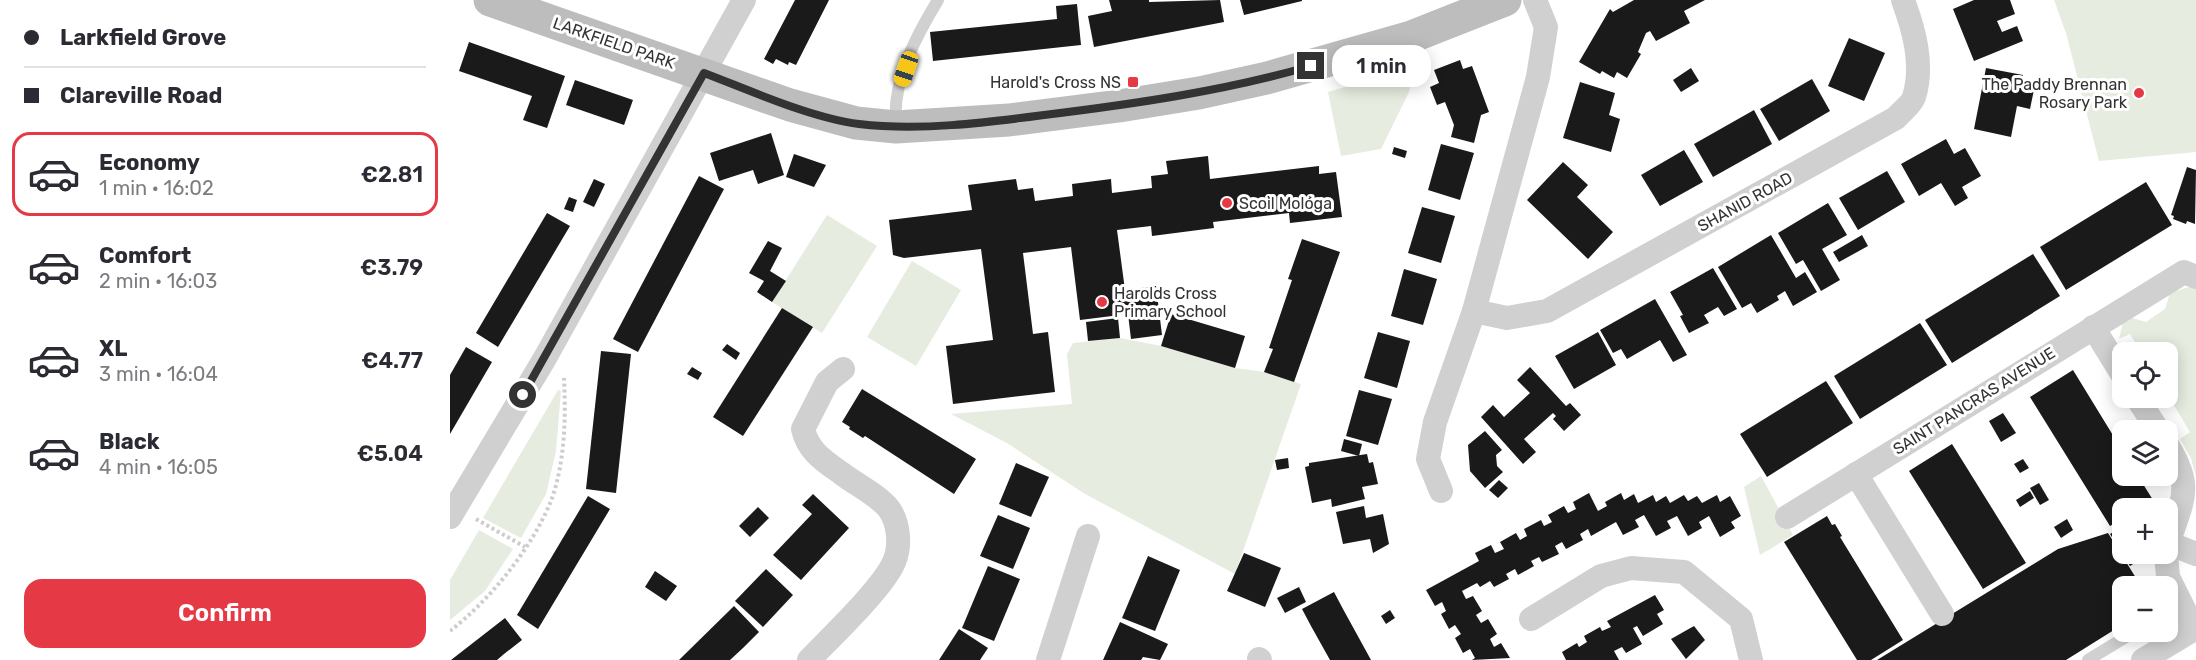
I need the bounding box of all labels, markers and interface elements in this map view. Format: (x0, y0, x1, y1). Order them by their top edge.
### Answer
street label: LARKFIELD PARK (551, 13, 678, 73)
text: Larkfield Grove (60, 24, 226, 51)
callout: 1 min (1332, 45, 1431, 87)
car (892, 49, 920, 89)
route end (1297, 52, 1324, 79)
text: 1 min (1356, 54, 1407, 78)
place label: Harold's Cross NS (990, 73, 1121, 92)
marker: Harold's Cross NS (1126, 75, 1140, 89)
place label: The Paddy Brennan Rosary Park (1982, 75, 2128, 112)
text: Clareville Road (60, 82, 222, 109)
marker: The Paddy Brennan Rosary Park (2132, 86, 2146, 100)
icon: car (27, 147, 81, 201)
text: Economy (99, 149, 200, 176)
text: €2.81 (361, 161, 423, 188)
street label: SHANID ROAD (1694, 168, 1796, 236)
text: 1 min · 16:02 (99, 176, 214, 200)
place label: Scoil Mológa (1239, 194, 1332, 213)
marker: Scoil Mológa (1220, 196, 1234, 210)
icon: car (27, 240, 81, 294)
text: Comfort (99, 242, 191, 269)
text: €3.79 (360, 254, 423, 281)
text: 2 min · 16:03 (99, 269, 217, 293)
place label: Harolds Cross Primary School (1114, 284, 1226, 321)
marker: Harolds Cross Primary School (1095, 295, 1109, 309)
icon: car (27, 333, 81, 387)
text: XL (99, 335, 127, 362)
map controls (2112, 342, 2178, 642)
button: locate (2112, 342, 2178, 408)
street label: SAINT PANCRAS AVENUE (1889, 343, 2059, 459)
text: €4.77 (362, 347, 423, 374)
text: 3 min · 16:04 (99, 362, 218, 386)
route start (509, 381, 536, 408)
button: layers (2112, 420, 2178, 486)
icon: car (27, 426, 81, 480)
text: Black (99, 428, 160, 455)
text: €5.04 (357, 440, 423, 467)
text: 4 min · 16:05 (99, 455, 218, 479)
button: + (2112, 498, 2178, 564)
button: − (2112, 576, 2178, 642)
button: Confirm (24, 579, 426, 648)

